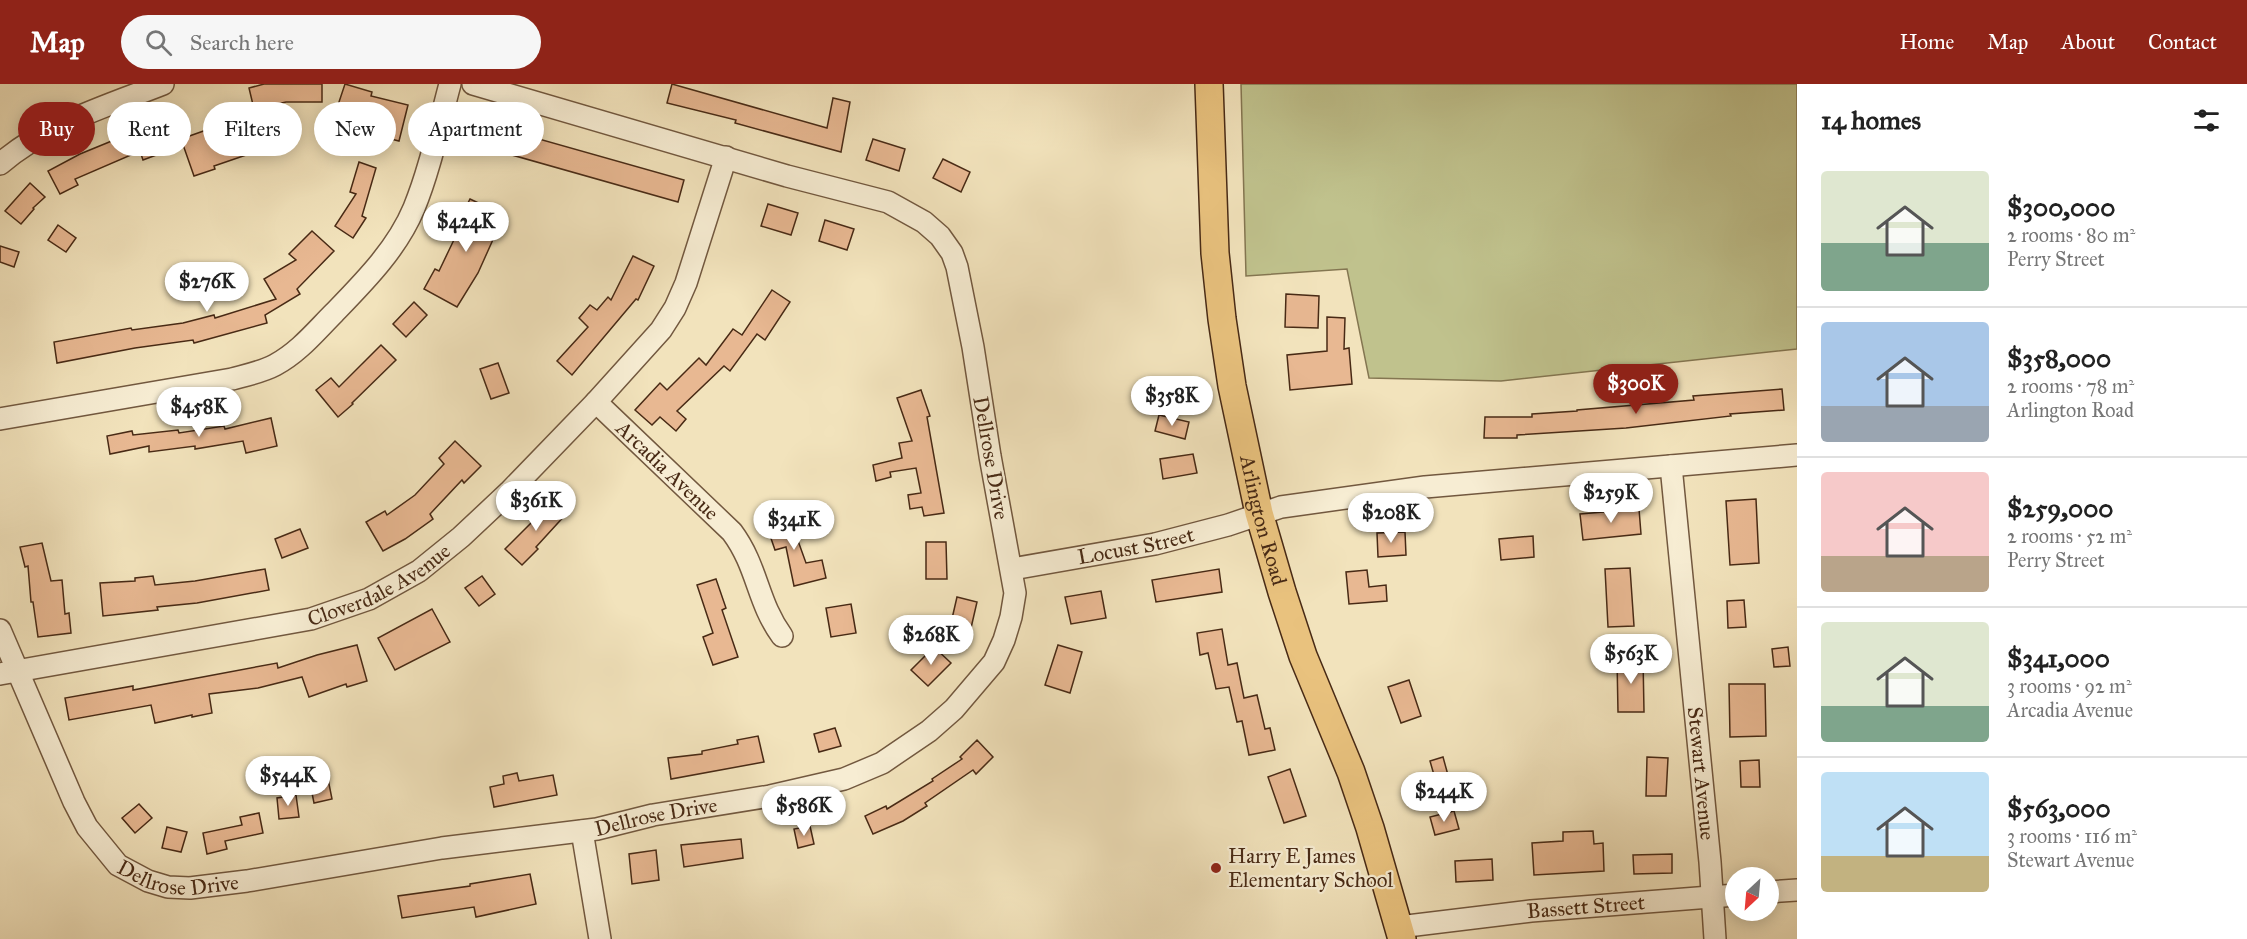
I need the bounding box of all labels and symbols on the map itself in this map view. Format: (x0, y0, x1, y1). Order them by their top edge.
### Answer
pin: $424K (424, 202, 508, 253)
pin: $276K (165, 262, 249, 313)
pin: $300K (1594, 364, 1678, 415)
pin: $358K (1130, 376, 1214, 427)
pin: $458K (157, 387, 241, 438)
street label: Dellrose Drive (967, 394, 1015, 522)
street label: Arcadia Avenue (610, 415, 725, 526)
street label: Arlington Road (1234, 452, 1292, 589)
pin: $259K (1569, 473, 1653, 524)
pin: $361K (494, 481, 578, 532)
pin: $208K (1349, 493, 1433, 544)
pin: $341K (752, 500, 836, 551)
street label: Locust Street (1076, 521, 1197, 570)
street label: Cloverdale Avenue (304, 538, 456, 632)
pin: $268K (889, 615, 973, 666)
pin: $563K (1589, 634, 1673, 685)
street label: Stewart Avenue (1682, 706, 1721, 842)
pin: $544K (246, 756, 330, 807)
pin: $244K (1402, 772, 1486, 823)
pin: $586K (762, 786, 846, 837)
street label: Dellrose Drive (592, 792, 719, 842)
place label: Harry E James Elementary School (1228, 843, 1393, 893)
street label: Dellrose Drive (113, 854, 240, 901)
marker: Harry E James Elementary School (1209, 861, 1223, 875)
north arrow (1725, 867, 1779, 921)
street label: Bassett Street (1526, 889, 1647, 924)

